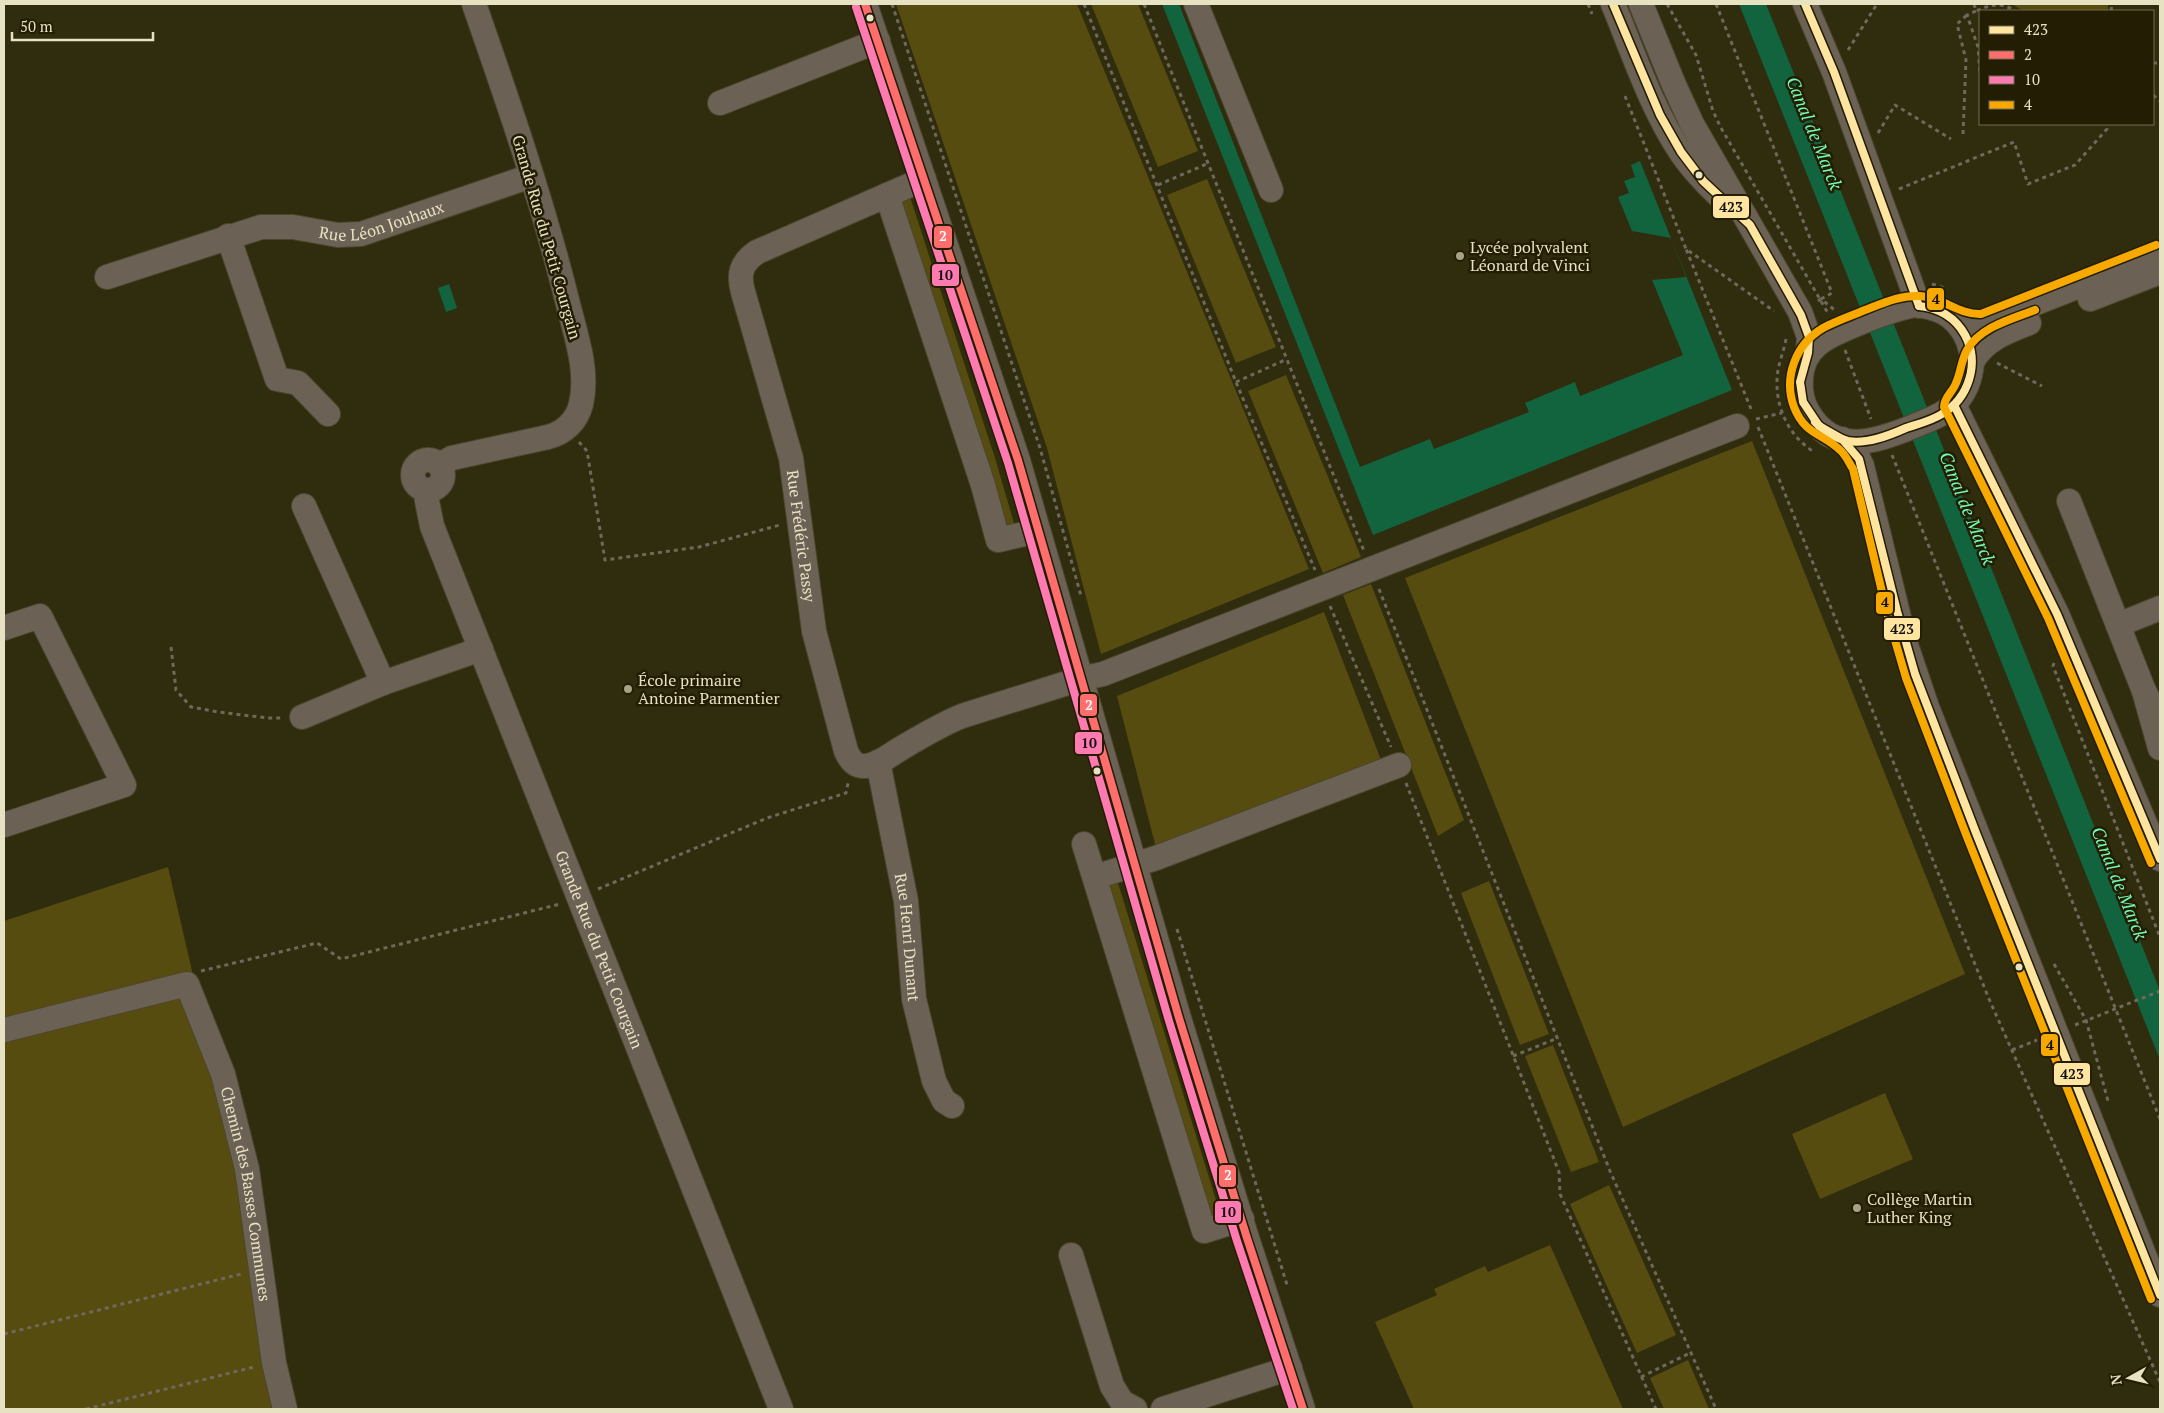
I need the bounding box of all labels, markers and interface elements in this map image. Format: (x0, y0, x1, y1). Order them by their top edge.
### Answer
scale bar (12, 10, 154, 42)
legend (1979, 10, 2154, 125)
unlabelled marker (865, 13, 875, 23)
text: 50 m (20, 16, 53, 36)
text: 423 (2024, 19, 2048, 39)
text: 2 (2024, 44, 2032, 64)
text: 10 (2024, 69, 2040, 89)
water label: Canal de Marck (1781, 73, 1849, 194)
text: 4 (2024, 94, 2032, 114)
street label: Grande Rue du Petit Courgain (507, 132, 587, 342)
unlabelled marker (1694, 170, 1704, 180)
street label: Rue Léon Jouhaux (317, 195, 447, 246)
line badge: 423 (1712, 195, 1750, 219)
text: 423 (1719, 197, 1743, 216)
line badge: 2 (933, 225, 953, 249)
text: 2 (939, 226, 947, 245)
place label: Lycée polyvalent Léonard de Vinci (1470, 236, 1590, 276)
marker: Lycée polyvalent Léonard de Vinci (1454, 250, 1466, 262)
line badge: 10 (931, 263, 960, 287)
text: 10 (937, 265, 953, 284)
line badge: 4 (1926, 287, 1945, 311)
text: 4 (1932, 289, 1940, 308)
water label: Canal de Marck (1934, 448, 2002, 569)
street label: Rue Frédéric Passy (782, 469, 821, 604)
line badge: 4 (1875, 591, 1894, 615)
text: 4 (1881, 592, 1889, 611)
line badge: 423 (1883, 617, 1921, 641)
text: 423 (1890, 619, 1914, 638)
place label: École primaire Antoine Parmentier (638, 669, 780, 709)
marker: École primaire Antoine Parmentier (622, 683, 634, 695)
line badge: 2 (1079, 693, 1098, 717)
text: 2 (1085, 695, 1093, 714)
line badge: 10 (1074, 731, 1103, 755)
text: 10 (1081, 733, 1097, 752)
unlabelled marker (1092, 766, 1102, 776)
water label: Canal de Marck (2086, 823, 2154, 944)
street label: Grande Rue du Petit Courgain (550, 847, 649, 1052)
street label: Rue Henri Dunant (890, 871, 925, 1002)
unlabelled marker (2014, 962, 2024, 972)
line badge: 4 (2040, 1033, 2059, 1057)
text: 4 (2046, 1035, 2054, 1054)
line badge: 423 (2053, 1062, 2091, 1086)
text: 423 (2060, 1064, 2084, 1083)
street label: Chemin des Basses Communes (216, 1084, 276, 1303)
line badge: 2 (1218, 1164, 1237, 1188)
text: 2 (1224, 1165, 1232, 1184)
place label: Collège Martin Luther King (1867, 1188, 1973, 1228)
line badge: 10 (1214, 1200, 1242, 1224)
text: 10 (1220, 1202, 1236, 1221)
marker: Collège Martin Luther King (1851, 1202, 1863, 1214)
north arrow (2104, 1353, 2154, 1403)
text: N (2105, 1373, 2126, 1386)

